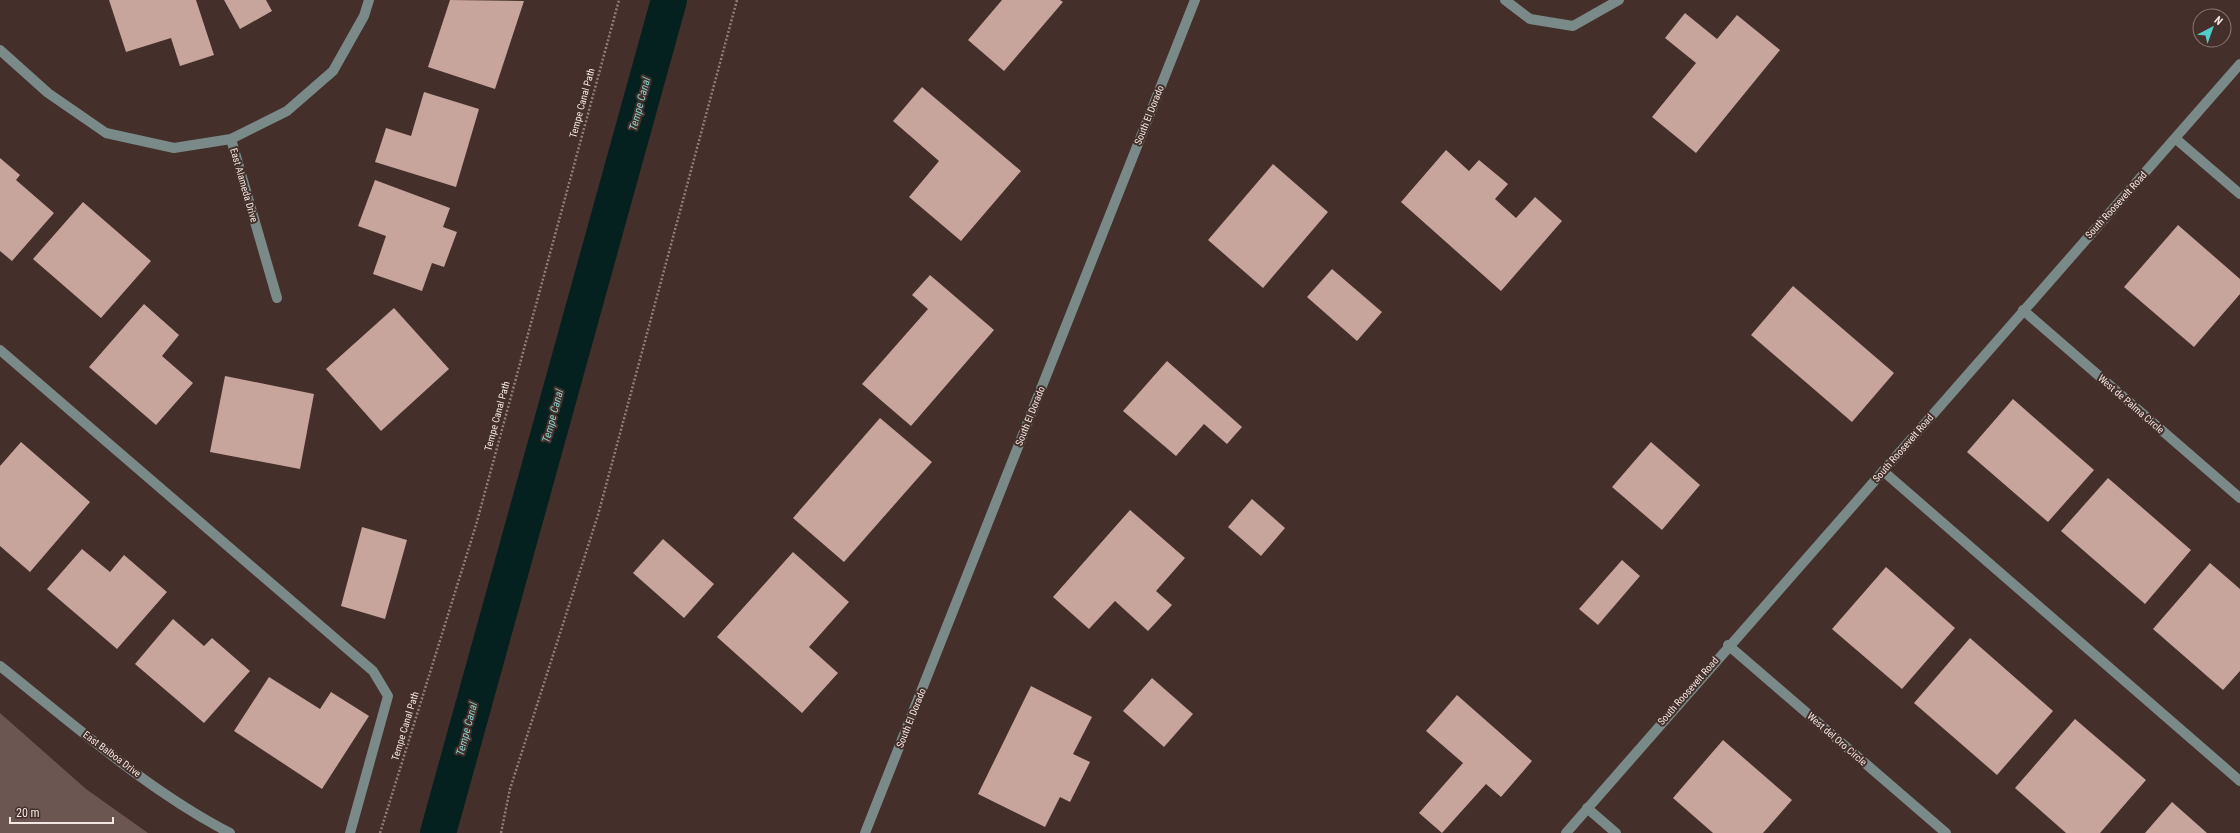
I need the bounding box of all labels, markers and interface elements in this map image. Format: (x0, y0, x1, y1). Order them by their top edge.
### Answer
north arrow (2192, 8, 2232, 48)
text: N (2211, 14, 2225, 28)
street label: Tempe Canal Path (567, 67, 597, 139)
water label: Tempe Canal (627, 75, 654, 132)
street label: South El Dorado (1132, 84, 1166, 146)
street label: East Alameda Drive (228, 147, 260, 224)
street label: South Roosevelt Road (2083, 169, 2149, 241)
street label: West de Palma Circle (2096, 372, 2166, 436)
street label: Tempe Canal Path (482, 380, 512, 452)
street label: South El Dorado (1013, 385, 1047, 447)
water label: Tempe Canal (540, 387, 567, 444)
street label: South Roosevelt Road (1871, 412, 1935, 484)
street label: South Roosevelt Road (1656, 655, 1720, 727)
street label: South El Dorado (894, 687, 928, 749)
street label: Tempe Canal Path (389, 690, 421, 762)
water label: Tempe Canal (454, 700, 481, 757)
street label: West del Oro Circle (1805, 710, 1869, 768)
street label: East Balboa Drive (81, 729, 143, 779)
scale bar (10, 799, 113, 825)
text: 20 m (16, 806, 40, 820)

